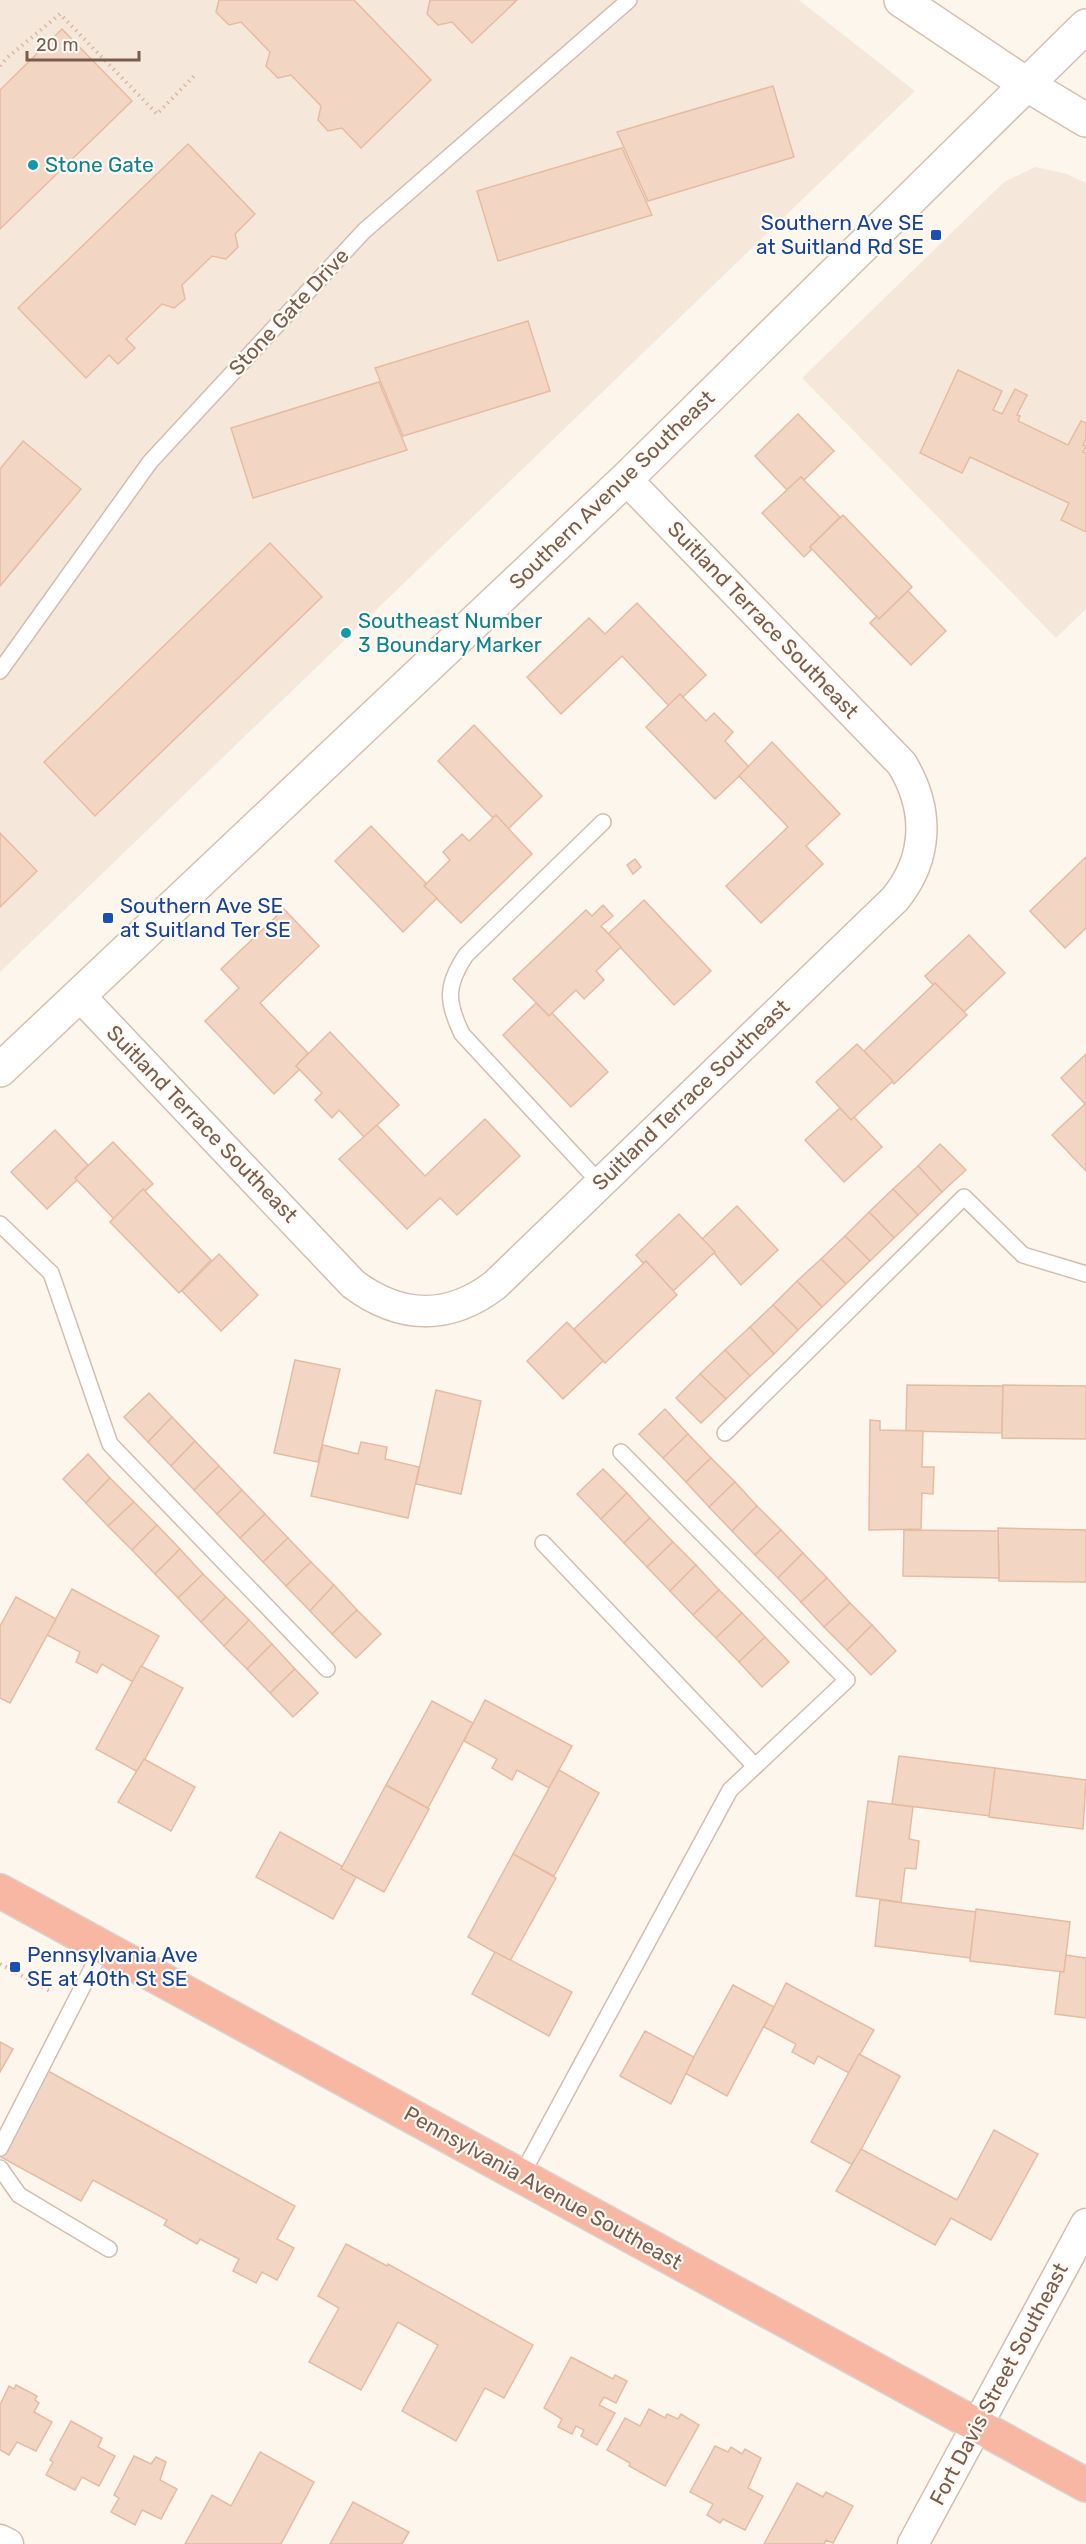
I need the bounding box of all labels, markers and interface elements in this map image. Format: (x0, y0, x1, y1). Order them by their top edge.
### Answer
scale bar (27, 24, 140, 62)
text: 20 m (36, 34, 78, 56)
place label: Stone Gate (45, 152, 154, 177)
marker: Stone Gate (26, 158, 40, 172)
place label: Southern Ave SE at Suitland Rd SE (756, 210, 924, 259)
marker: Southern Ave SE at Suitland Rd SE (929, 228, 943, 242)
street label: Stone Gate Drive (223, 243, 354, 380)
street label: Southern Avenue Southeast (504, 385, 719, 594)
street label: Suitland Terrace Southeast (663, 516, 864, 723)
place label: Southeast Number 3 Boundary Marker (358, 608, 542, 657)
marker: Southeast Number 3 Boundary Marker (339, 626, 353, 640)
place label: Southern Ave SE at Suitland Ter SE (120, 893, 291, 942)
marker: Southern Ave SE at Suitland Ter SE (101, 911, 115, 925)
street label: Suitland Terrace Southeast (587, 994, 794, 1195)
street label: Suitland Terrace Southeast (102, 1020, 303, 1227)
place label: Pennsylvania Ave SE at 40th St SE (27, 1942, 198, 1991)
marker: Pennsylvania Ave SE at 40th St SE (8, 1960, 22, 1974)
street label: Pennsylvania Avenue Southeast (400, 2100, 687, 2275)
street label: Fort Davis Street Southeast (924, 2258, 1073, 2509)

